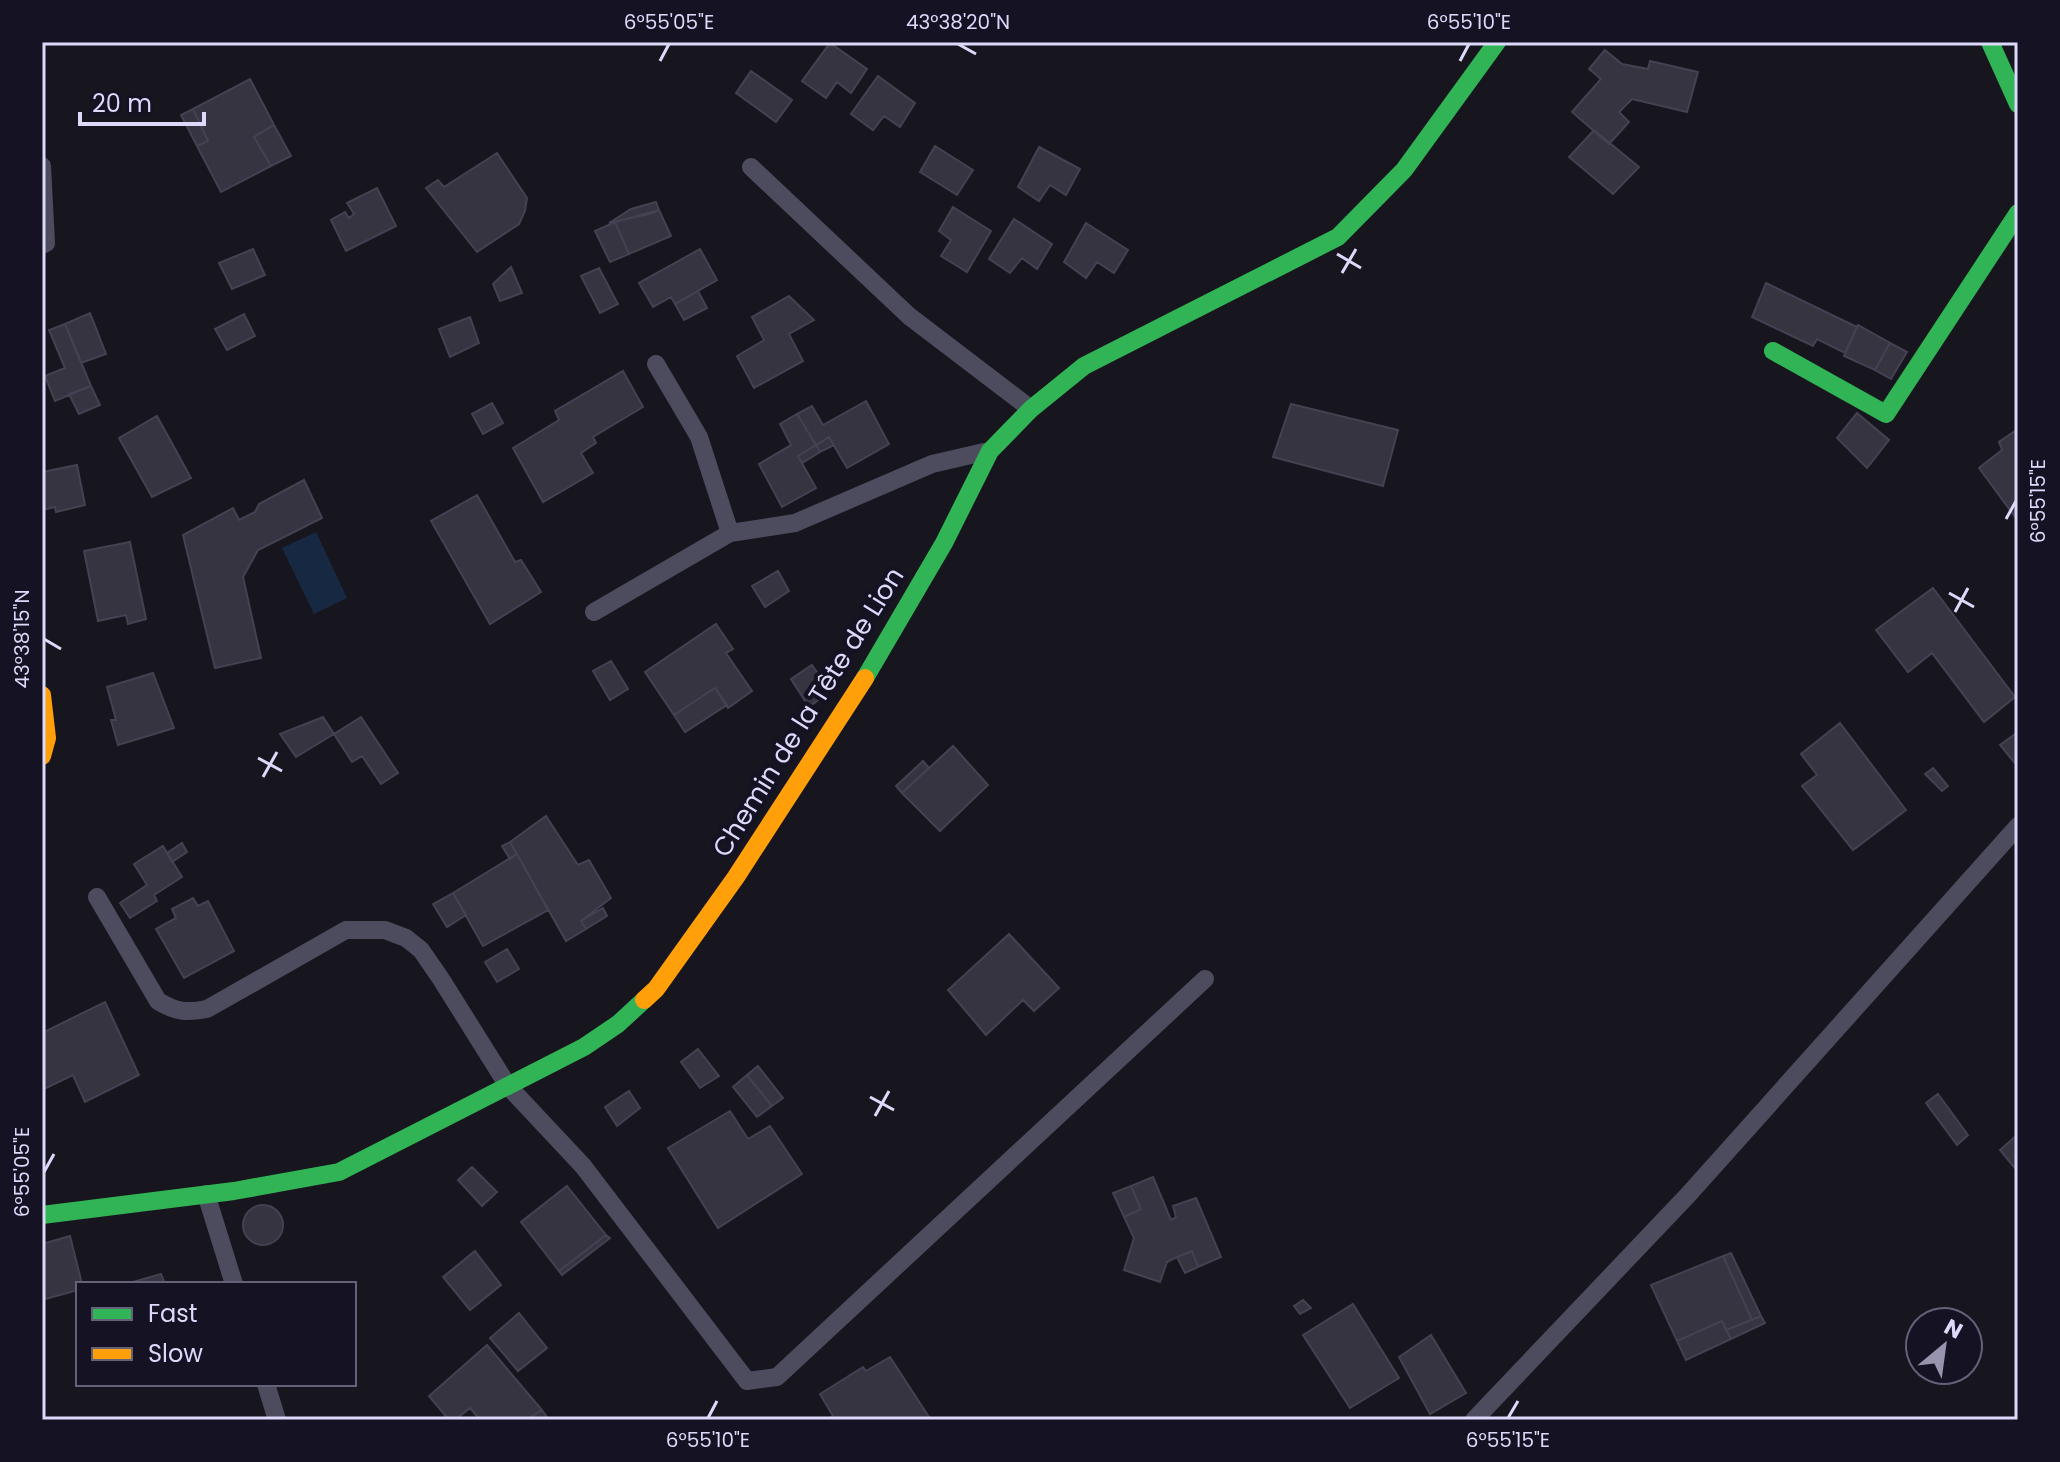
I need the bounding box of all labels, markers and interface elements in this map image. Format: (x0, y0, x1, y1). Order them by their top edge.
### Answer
text: 6°55'05"E (624, 8, 714, 36)
text: 43°38'20"N (906, 8, 1010, 36)
text: 6°55'10"E (1427, 8, 1511, 36)
scale bar (80, 76, 204, 126)
text: 20 m (92, 87, 152, 120)
text: 6°55'15"E (2024, 459, 2052, 543)
street label: Chemin de la Tête de Lion (704, 560, 912, 864)
text: 43°38'15"N (8, 590, 36, 689)
text: 6°55'05"E (8, 1127, 36, 1217)
legend (76, 1282, 356, 1386)
text: Fast (148, 1297, 198, 1330)
north arrow (1904, 1306, 1984, 1386)
text: N (1939, 1311, 1968, 1347)
text: Slow (148, 1337, 203, 1370)
text: 6°55'10"E (666, 1426, 750, 1454)
text: 6°55'15"E (1466, 1426, 1550, 1454)

